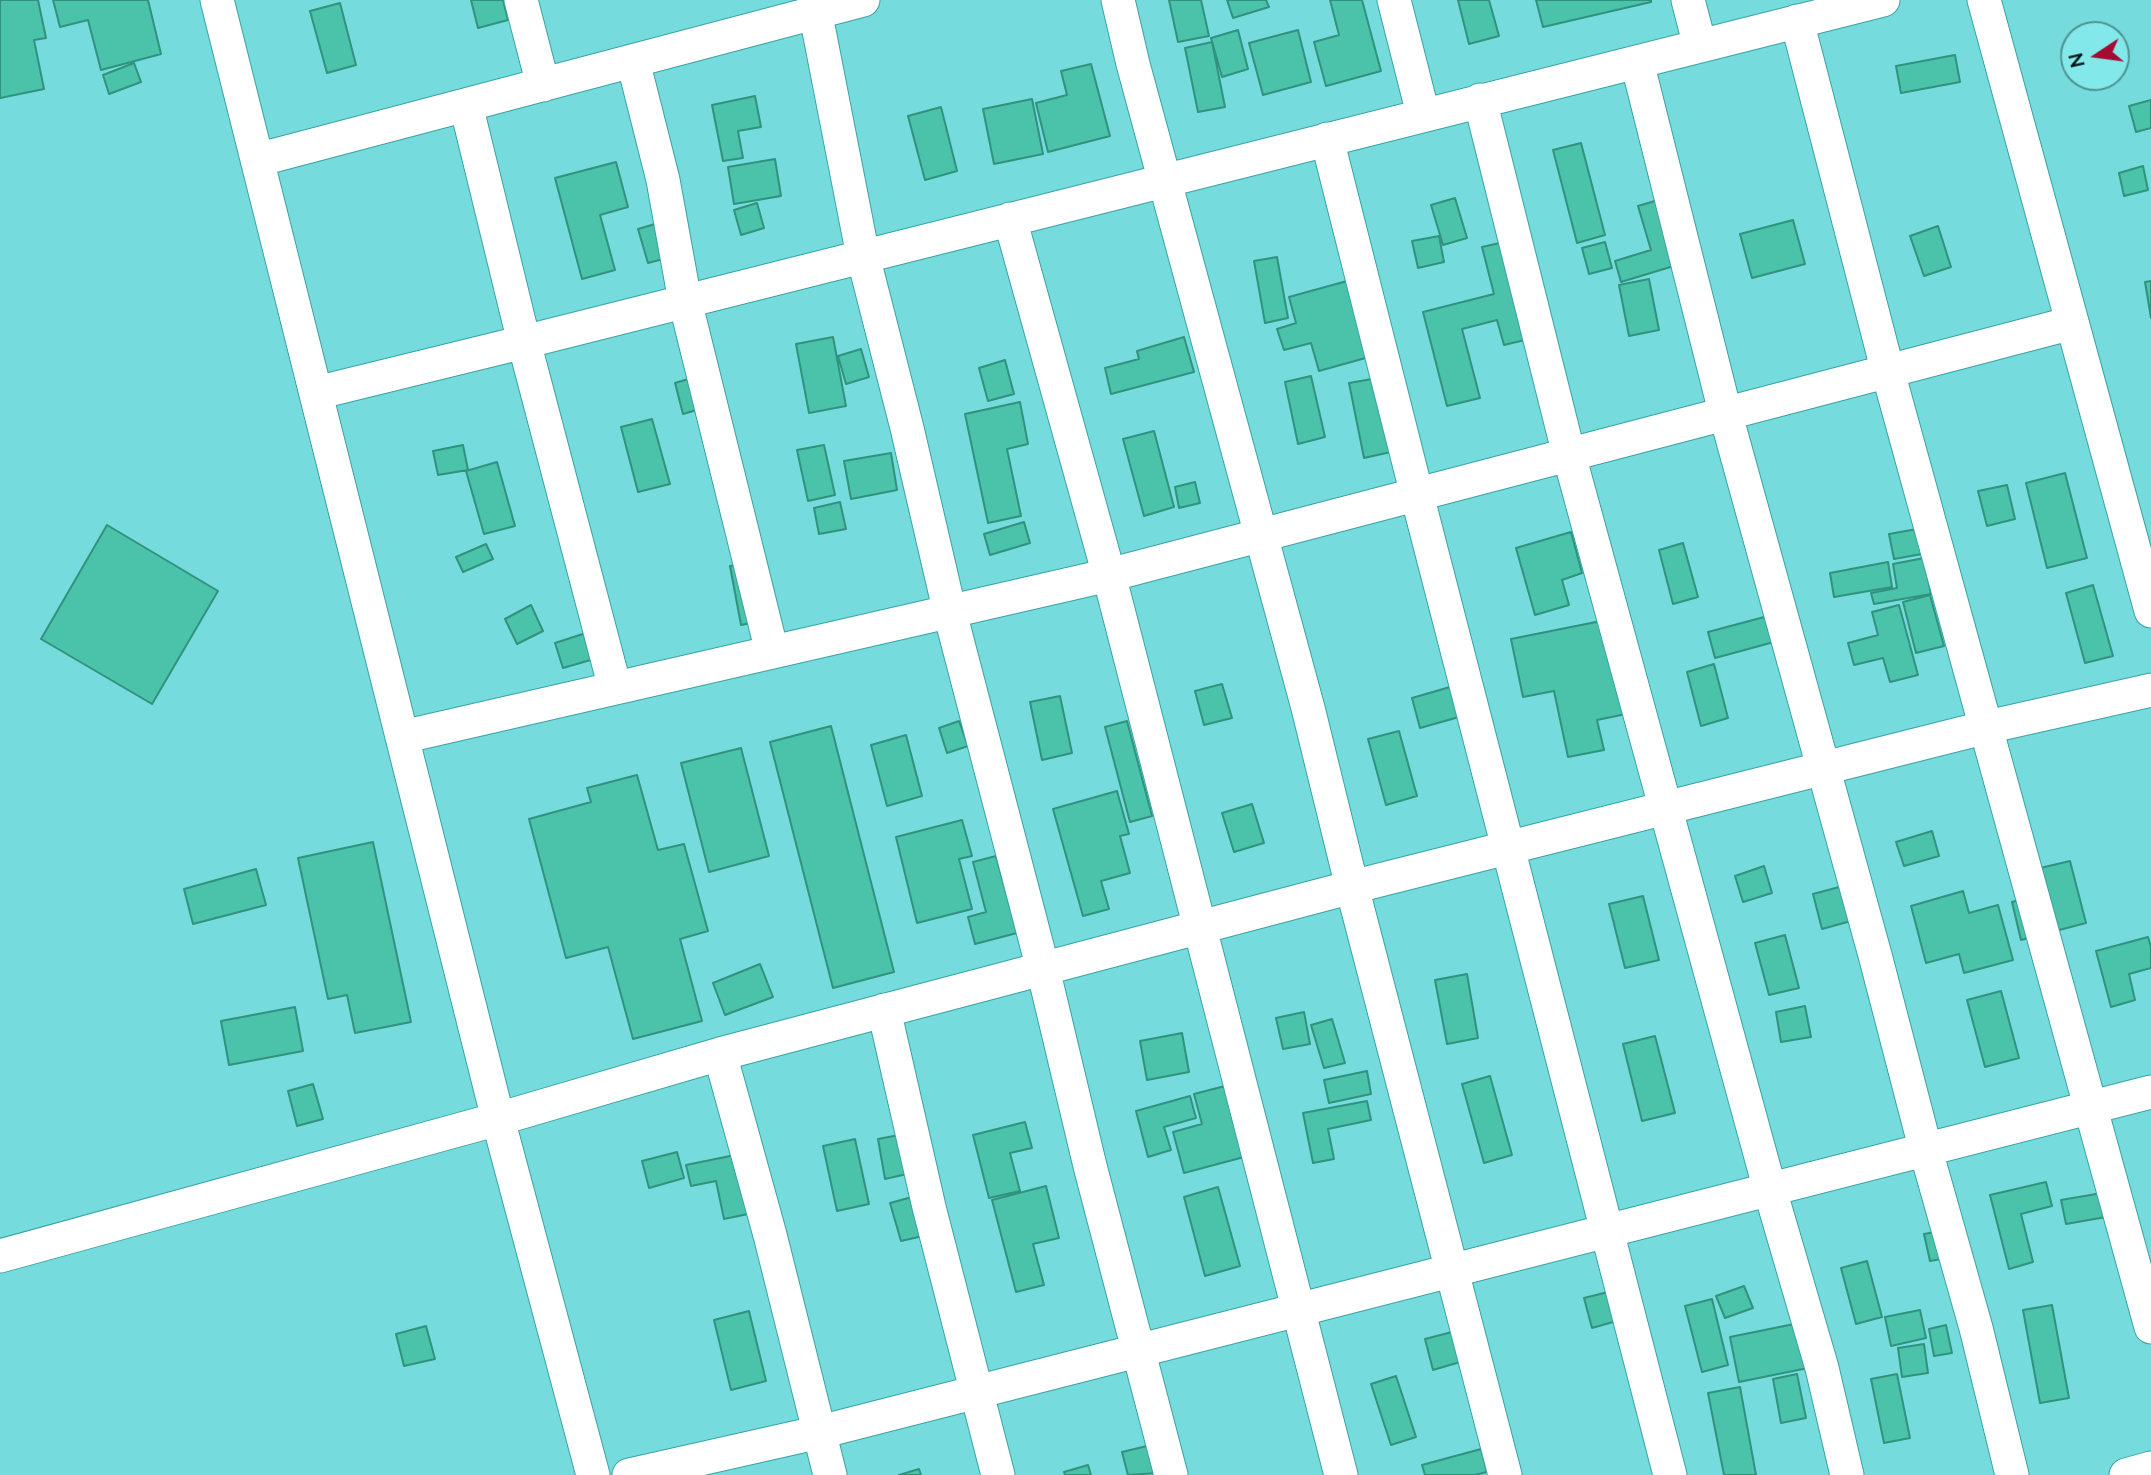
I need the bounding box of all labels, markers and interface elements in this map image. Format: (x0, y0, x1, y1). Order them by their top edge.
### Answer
north arrow (2060, 21, 2130, 91)
text: N (2063, 51, 2090, 70)

